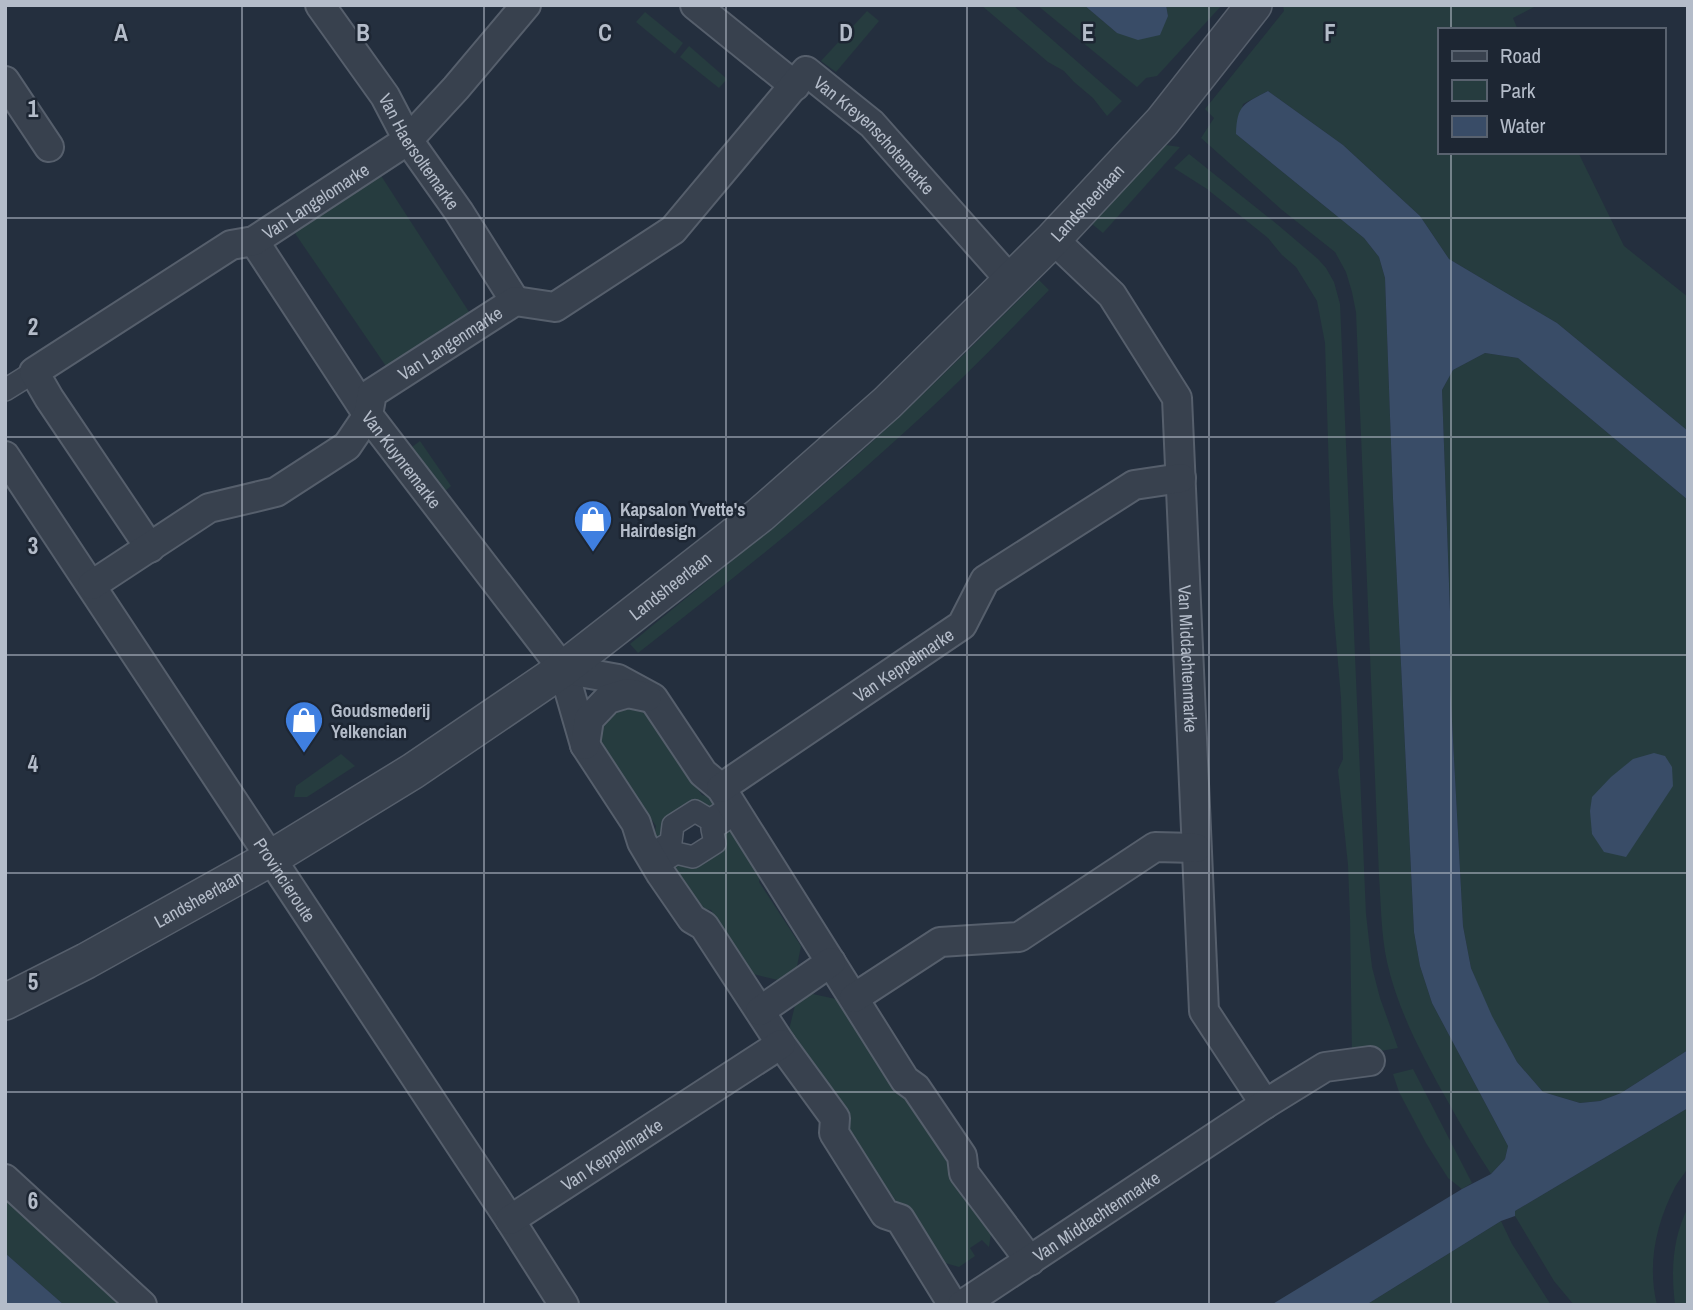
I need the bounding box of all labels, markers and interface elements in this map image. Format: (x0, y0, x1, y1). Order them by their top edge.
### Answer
text: A (114, 17, 128, 48)
text: B (356, 17, 370, 48)
text: C (598, 17, 612, 48)
text: D (839, 17, 853, 48)
text: E (1082, 17, 1094, 48)
text: F (1324, 17, 1336, 48)
legend (1438, 28, 1665, 154)
text: Road (1500, 41, 1541, 70)
street label: Van Kreyenschotemarke (809, 70, 941, 199)
text: Park (1500, 76, 1536, 105)
street label: Van Haersoltemarke (373, 89, 466, 214)
text: 1 (28, 93, 39, 124)
text: Water (1500, 111, 1546, 140)
street label: Van Langelomarke (257, 157, 374, 245)
street label: Landsheerlaan (1044, 158, 1129, 247)
street label: Van Langenmarke (393, 300, 507, 386)
text: 2 (28, 311, 38, 342)
street label: Van Kuynremarke (356, 405, 448, 513)
place label: Kapsalon Yvette's Hairdesign (620, 497, 746, 543)
shop icon: Kapsalon Yvette's Hairdesign (572, 498, 614, 553)
text: 3 (28, 530, 38, 561)
street label: Landsheerlaan (624, 546, 716, 625)
street label: Van Middachtenmarke (1173, 584, 1204, 733)
street label: Van Keppelmarke (848, 622, 958, 708)
place label: Goudsmederij Yelkencian (331, 698, 430, 744)
shop icon: Goudsmederij Yelkencian (283, 699, 325, 754)
text: 4 (28, 748, 39, 779)
street label: Provincieroute (248, 833, 322, 927)
street label: Landsheerlaan (149, 864, 247, 933)
text: 5 (28, 966, 38, 997)
street label: Van Keppelmarke (556, 1112, 667, 1196)
street label: Van Middachtenmarke (1028, 1165, 1165, 1267)
text: 6 (28, 1185, 38, 1216)

